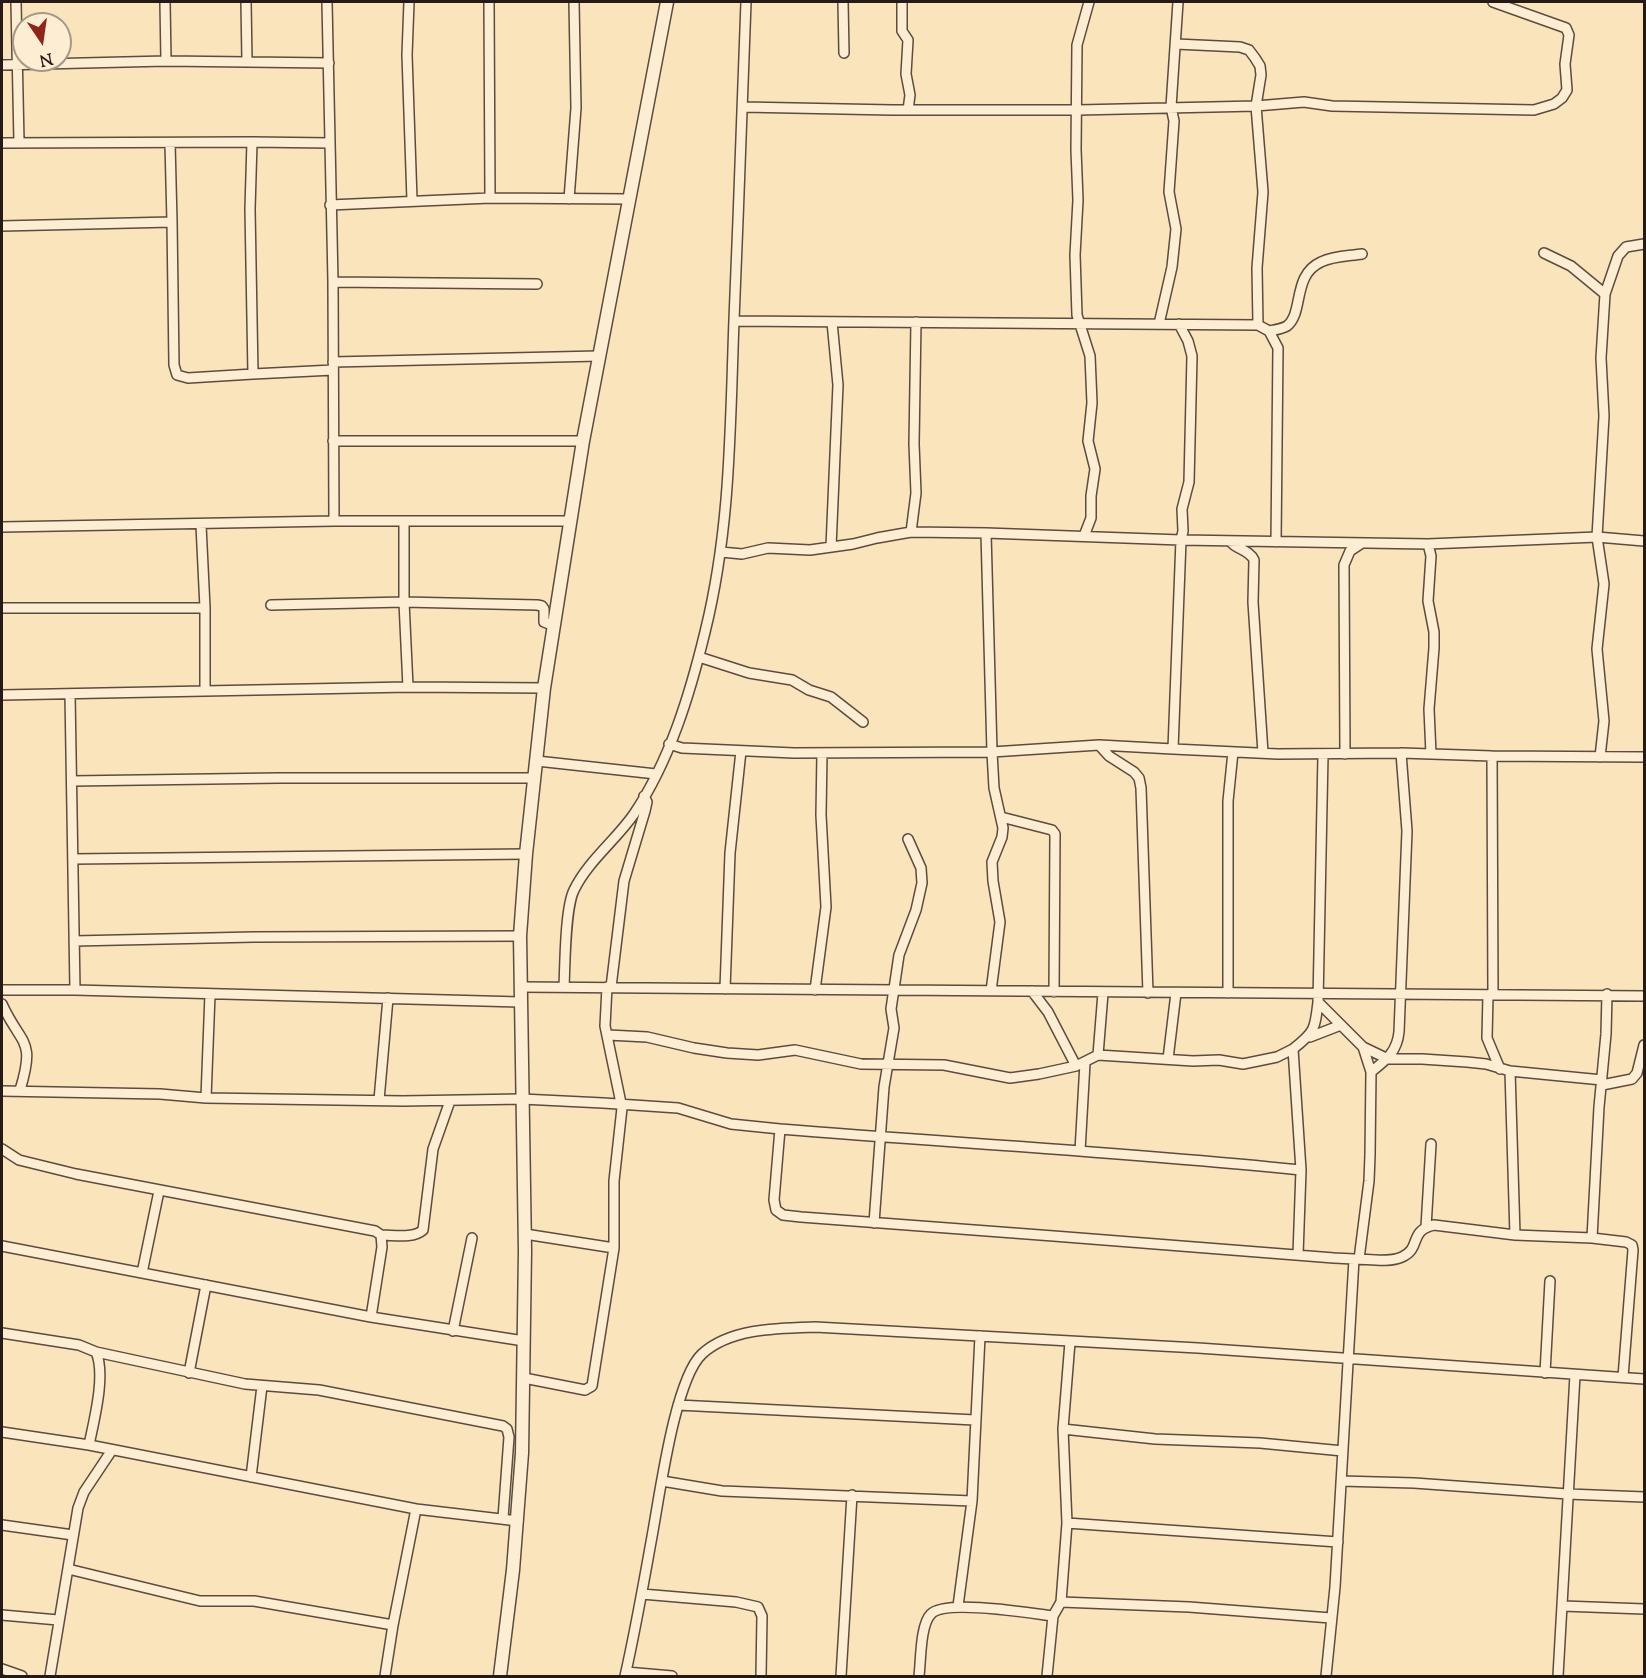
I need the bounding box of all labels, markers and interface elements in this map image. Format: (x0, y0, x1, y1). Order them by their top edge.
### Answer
north arrow (12, 12, 72, 72)
text: N (37, 45, 55, 71)

